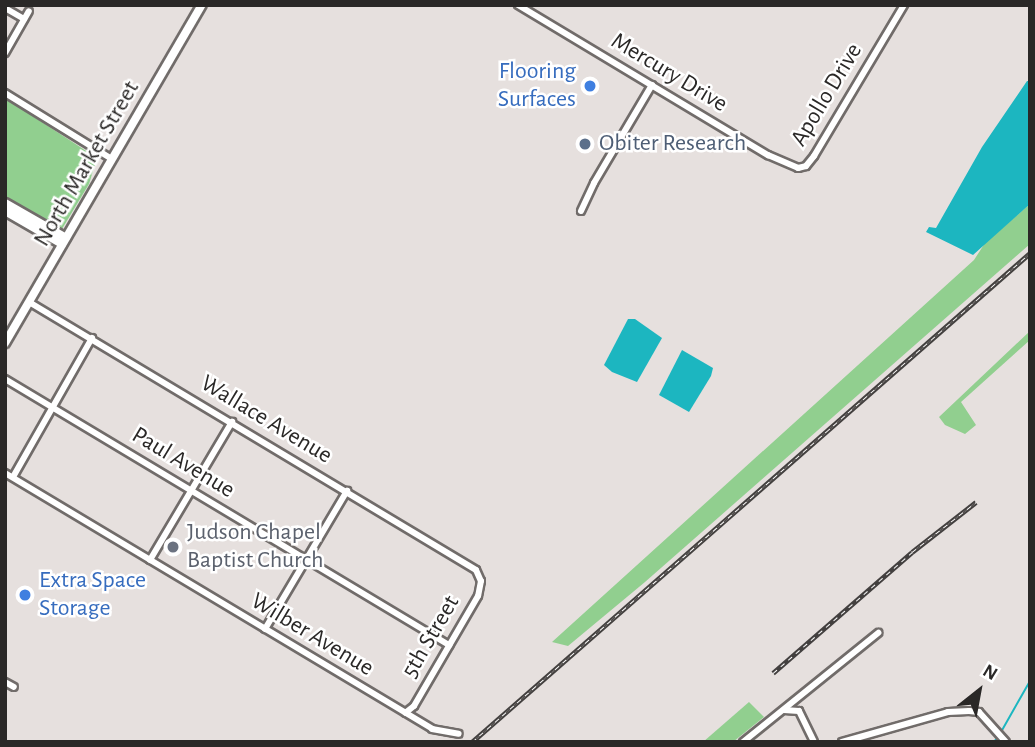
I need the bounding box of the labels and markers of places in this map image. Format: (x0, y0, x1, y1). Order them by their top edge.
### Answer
place label: Flooring Surfaces (498, 58, 576, 114)
marker: Flooring Surfaces (582, 78, 598, 94)
place label: Obiter Research (599, 130, 746, 158)
marker: Obiter Research (577, 136, 593, 152)
place label: Judson Chapel Baptist Church (187, 519, 324, 575)
marker: Judson Chapel Baptist Church (165, 539, 181, 555)
place label: Extra Space Storage (39, 567, 146, 623)
marker: Extra Space Storage (17, 587, 33, 603)

